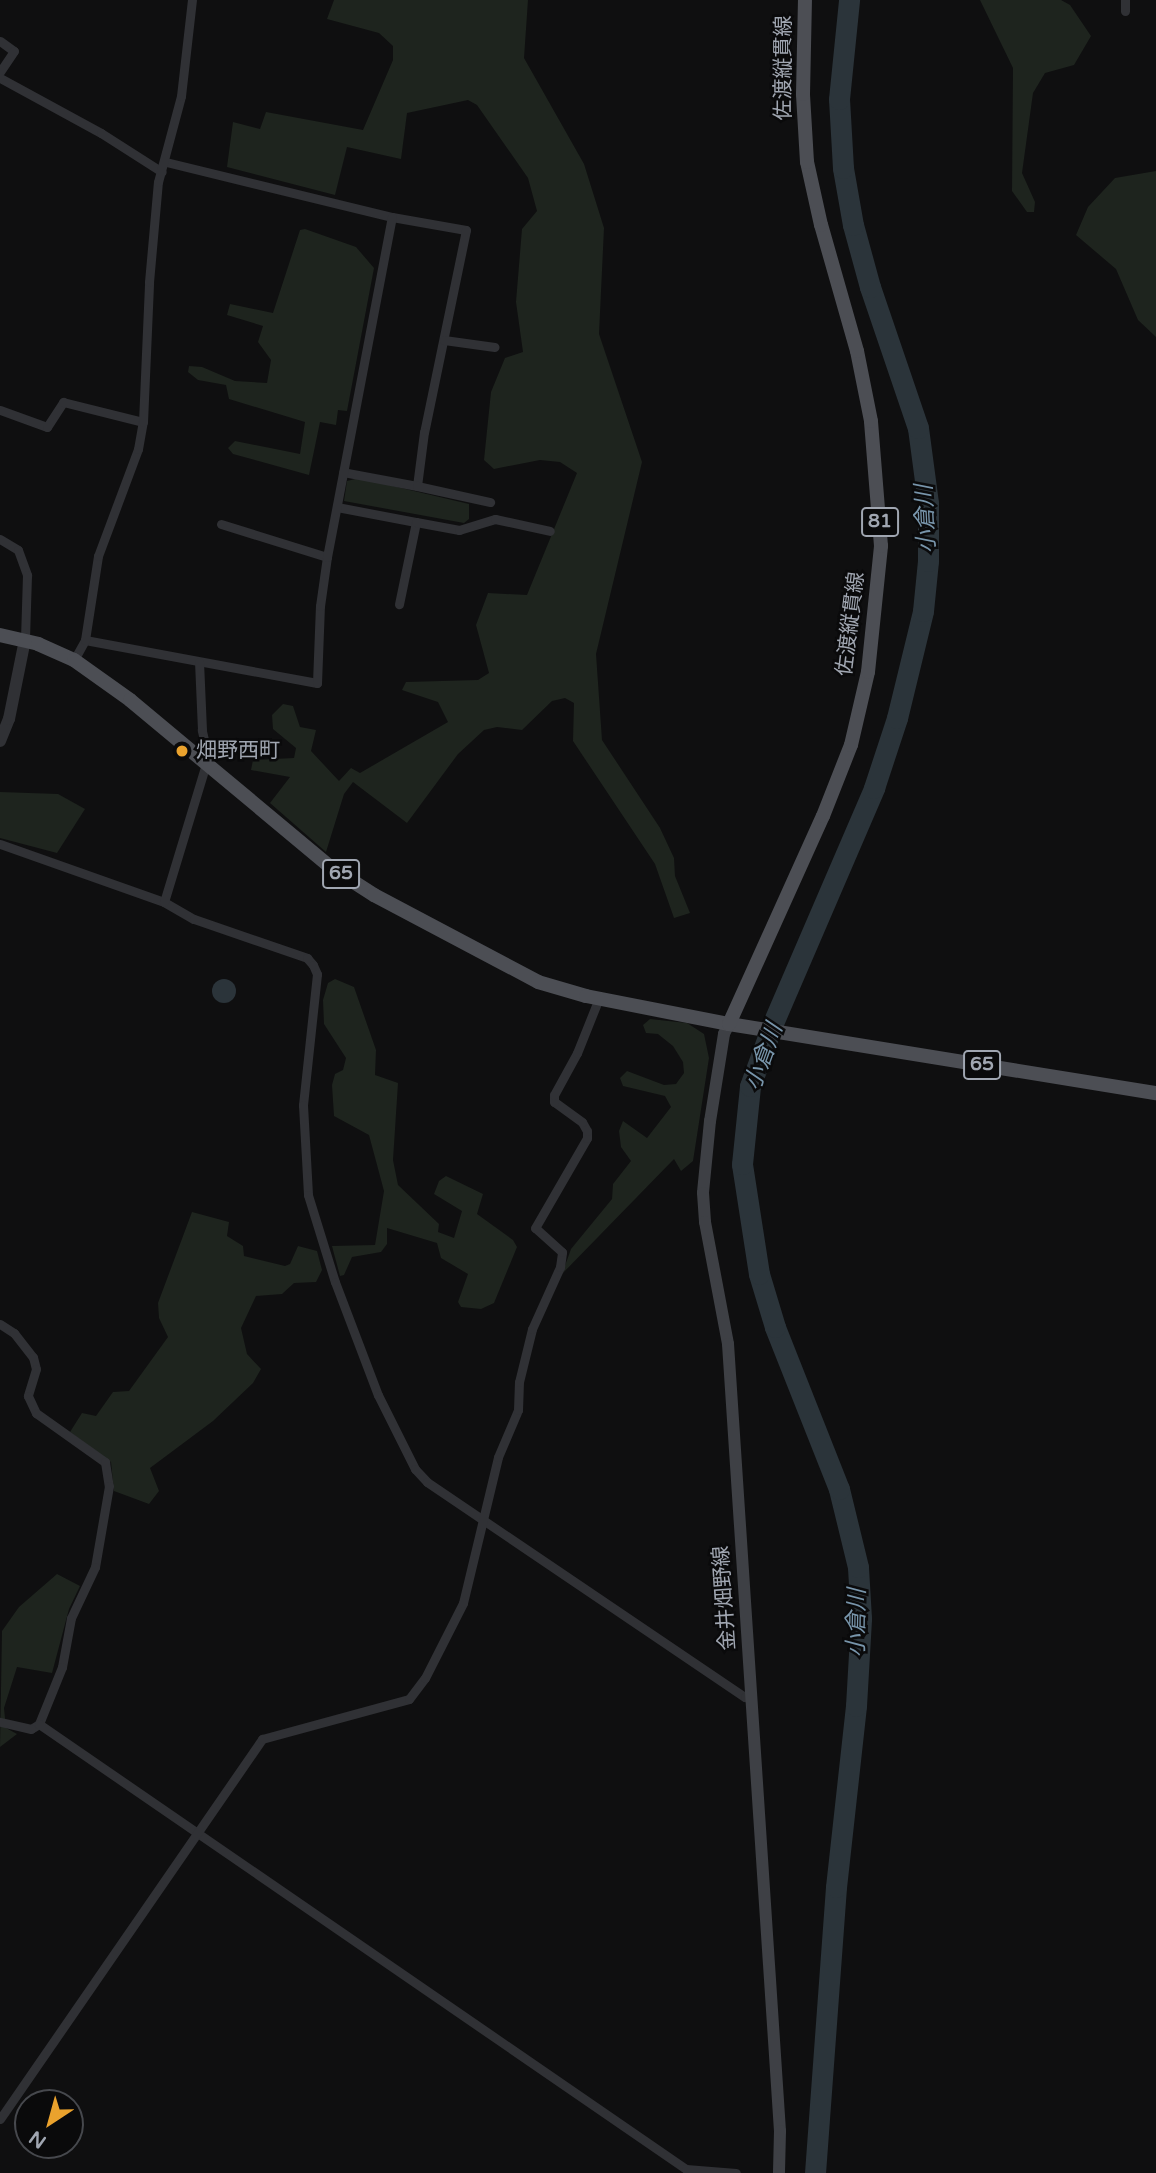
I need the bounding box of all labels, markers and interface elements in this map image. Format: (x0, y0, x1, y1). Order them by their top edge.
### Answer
street label: 佐渡縦貫線 (771, 16, 797, 120)
water label: 小倉川 (910, 484, 942, 554)
road number: 81 (861, 506, 899, 538)
street label: 佐渡縦貫線 (832, 570, 870, 678)
place label: 畑野西町 (196, 738, 280, 764)
marker: 畑野西町 (174, 743, 190, 759)
road number: 65 (322, 859, 360, 890)
water label: 小倉川 (739, 1020, 789, 1094)
road number: 65 (963, 1050, 1001, 1080)
street label: 金井畑野線 (709, 1545, 741, 1651)
water label: 小倉川 (843, 1588, 871, 1658)
north arrow (14, 2089, 84, 2159)
text: N (25, 2126, 50, 2153)

